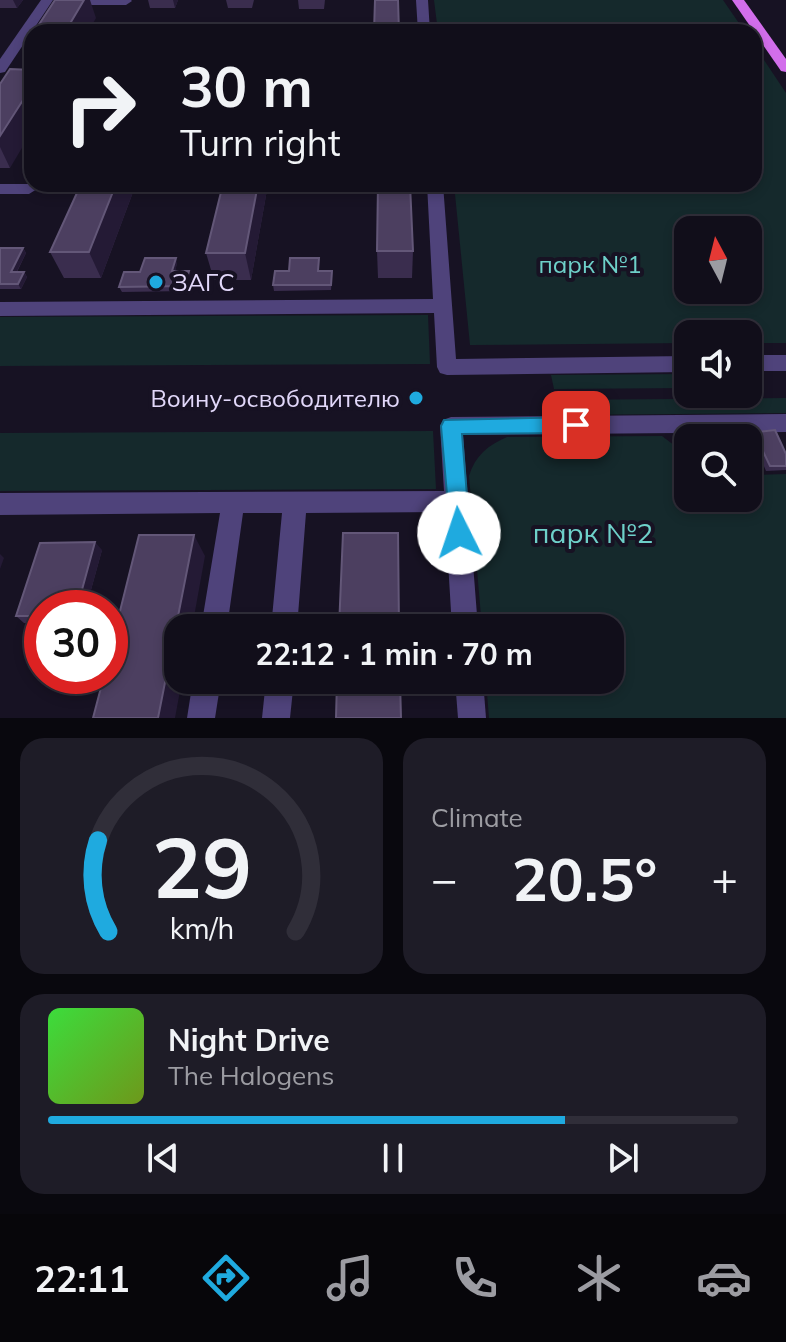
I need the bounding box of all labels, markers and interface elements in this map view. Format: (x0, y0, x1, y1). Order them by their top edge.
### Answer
text: 30 m (180, 51, 313, 121)
icon: right (48, 56, 152, 160)
text: Turn right (180, 120, 341, 165)
north arrow (674, 216, 762, 304)
map controls (674, 216, 762, 512)
park label: парк №1 (538, 249, 642, 279)
place label: ЗАГС (172, 267, 235, 297)
marker: ЗАГС (147, 273, 165, 291)
button: sound (674, 320, 762, 408)
place label: Воину-освободителю (151, 383, 400, 413)
marker: Воину-освободителю (407, 389, 425, 407)
pin (542, 391, 610, 459)
icon: arrive (554, 403, 598, 447)
button: search (674, 424, 762, 512)
position arrow (417, 491, 501, 575)
park label: парк №2 (533, 515, 653, 550)
speed limit sign: 30 (24, 590, 128, 694)
text: 22:12 · 1 min · 70 m (255, 635, 533, 673)
text: Climate (431, 801, 523, 834)
text: 29 (152, 814, 251, 919)
text: 20.5° (512, 841, 657, 916)
text: − (431, 851, 457, 906)
text: + (712, 851, 738, 906)
text: km/h (169, 910, 234, 946)
text: Night Drive (168, 1021, 330, 1059)
text: The Halogens (168, 1059, 334, 1092)
icon: previous (141, 1136, 185, 1180)
icon: pause (371, 1136, 415, 1180)
icon: next (601, 1136, 645, 1180)
icon: directions (198, 1250, 254, 1306)
icon: music (322, 1250, 378, 1306)
icon: phone (447, 1250, 503, 1306)
icon: climate (571, 1250, 627, 1306)
icon: car (696, 1250, 752, 1306)
text: 22:11 (34, 1256, 130, 1301)

